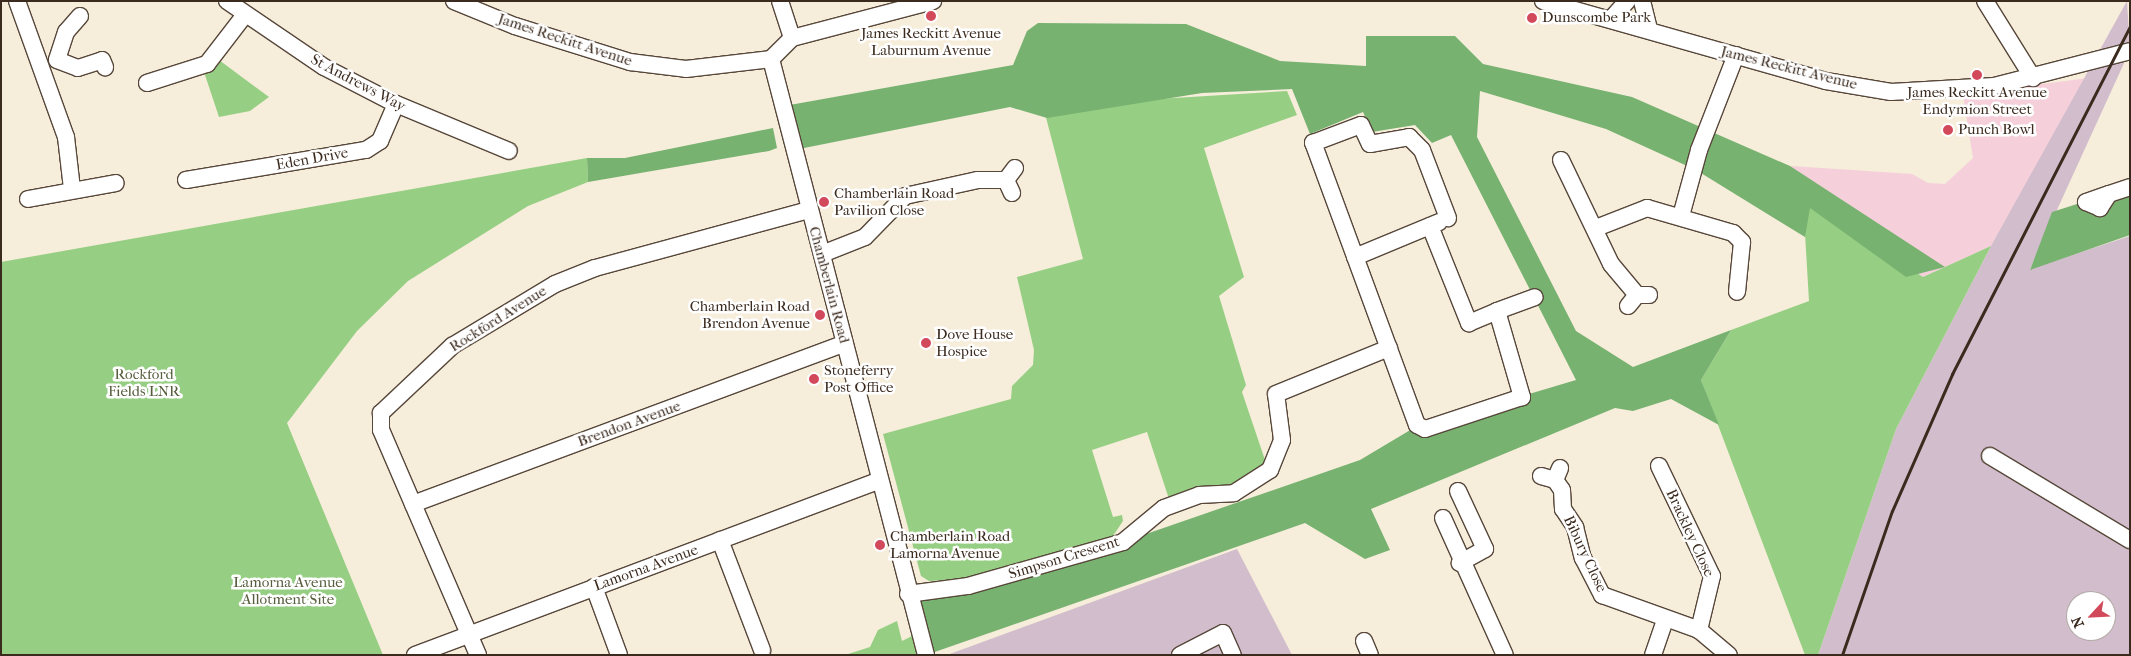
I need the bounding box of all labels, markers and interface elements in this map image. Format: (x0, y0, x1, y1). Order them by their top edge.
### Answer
place label: Dunscombe Park (1542, 9, 1651, 27)
street label: James Reckitt Avenue (496, 10, 634, 70)
marker: James Reckitt Avenue Laburnum Avenue (925, 10, 937, 22)
marker: Dunscombe Park (1526, 12, 1538, 24)
place label: James Reckitt Avenue Laburnum Avenue (861, 24, 1001, 59)
street label: James Reckitt Avenue (1719, 42, 1859, 94)
street label: St Andrews Way (308, 50, 408, 116)
marker: James Reckitt Avenue Endymion Street (1971, 69, 1983, 81)
place label: James Reckitt Avenue Endymion Street (1907, 83, 2047, 118)
place label: Punch Bowl (1958, 121, 2035, 139)
marker: Punch Bowl (1942, 124, 1954, 136)
street label: Eden Drive (274, 144, 350, 174)
place label: Chamberlain Road Pavilion Close (834, 184, 954, 219)
marker: Chamberlain Road Pavilion Close (818, 196, 830, 208)
street label: Chamberlain Road (805, 225, 853, 345)
street label: Rockford Avenue (446, 282, 550, 356)
place label: Chamberlain Road Brendon Avenue (690, 297, 810, 332)
marker: Chamberlain Road Brendon Avenue (814, 309, 826, 321)
place label: Dove House Hospice (936, 325, 1013, 360)
marker: Dove House Hospice (920, 337, 932, 349)
place label: Stoneferry Post Office (824, 361, 894, 396)
park label: Rockford Fields LNR (108, 365, 180, 400)
marker: Stoneferry Post Office (808, 373, 820, 385)
street label: Brendon Avenue (575, 397, 683, 451)
street label: Brackley Close (1662, 486, 1718, 580)
street label: Bibury Close (1559, 513, 1611, 595)
place label: Chamberlain Road Lamorna Avenue (890, 527, 1010, 562)
street label: Simpson Crescent (1006, 533, 1122, 583)
marker: Chamberlain Road Lamorna Avenue (874, 539, 886, 551)
street label: Lamorna Avenue (591, 541, 701, 595)
park label: Lamorna Avenue Allotment Site (233, 573, 343, 608)
north arrow (2066, 591, 2116, 641)
text: N (2068, 614, 2088, 631)

